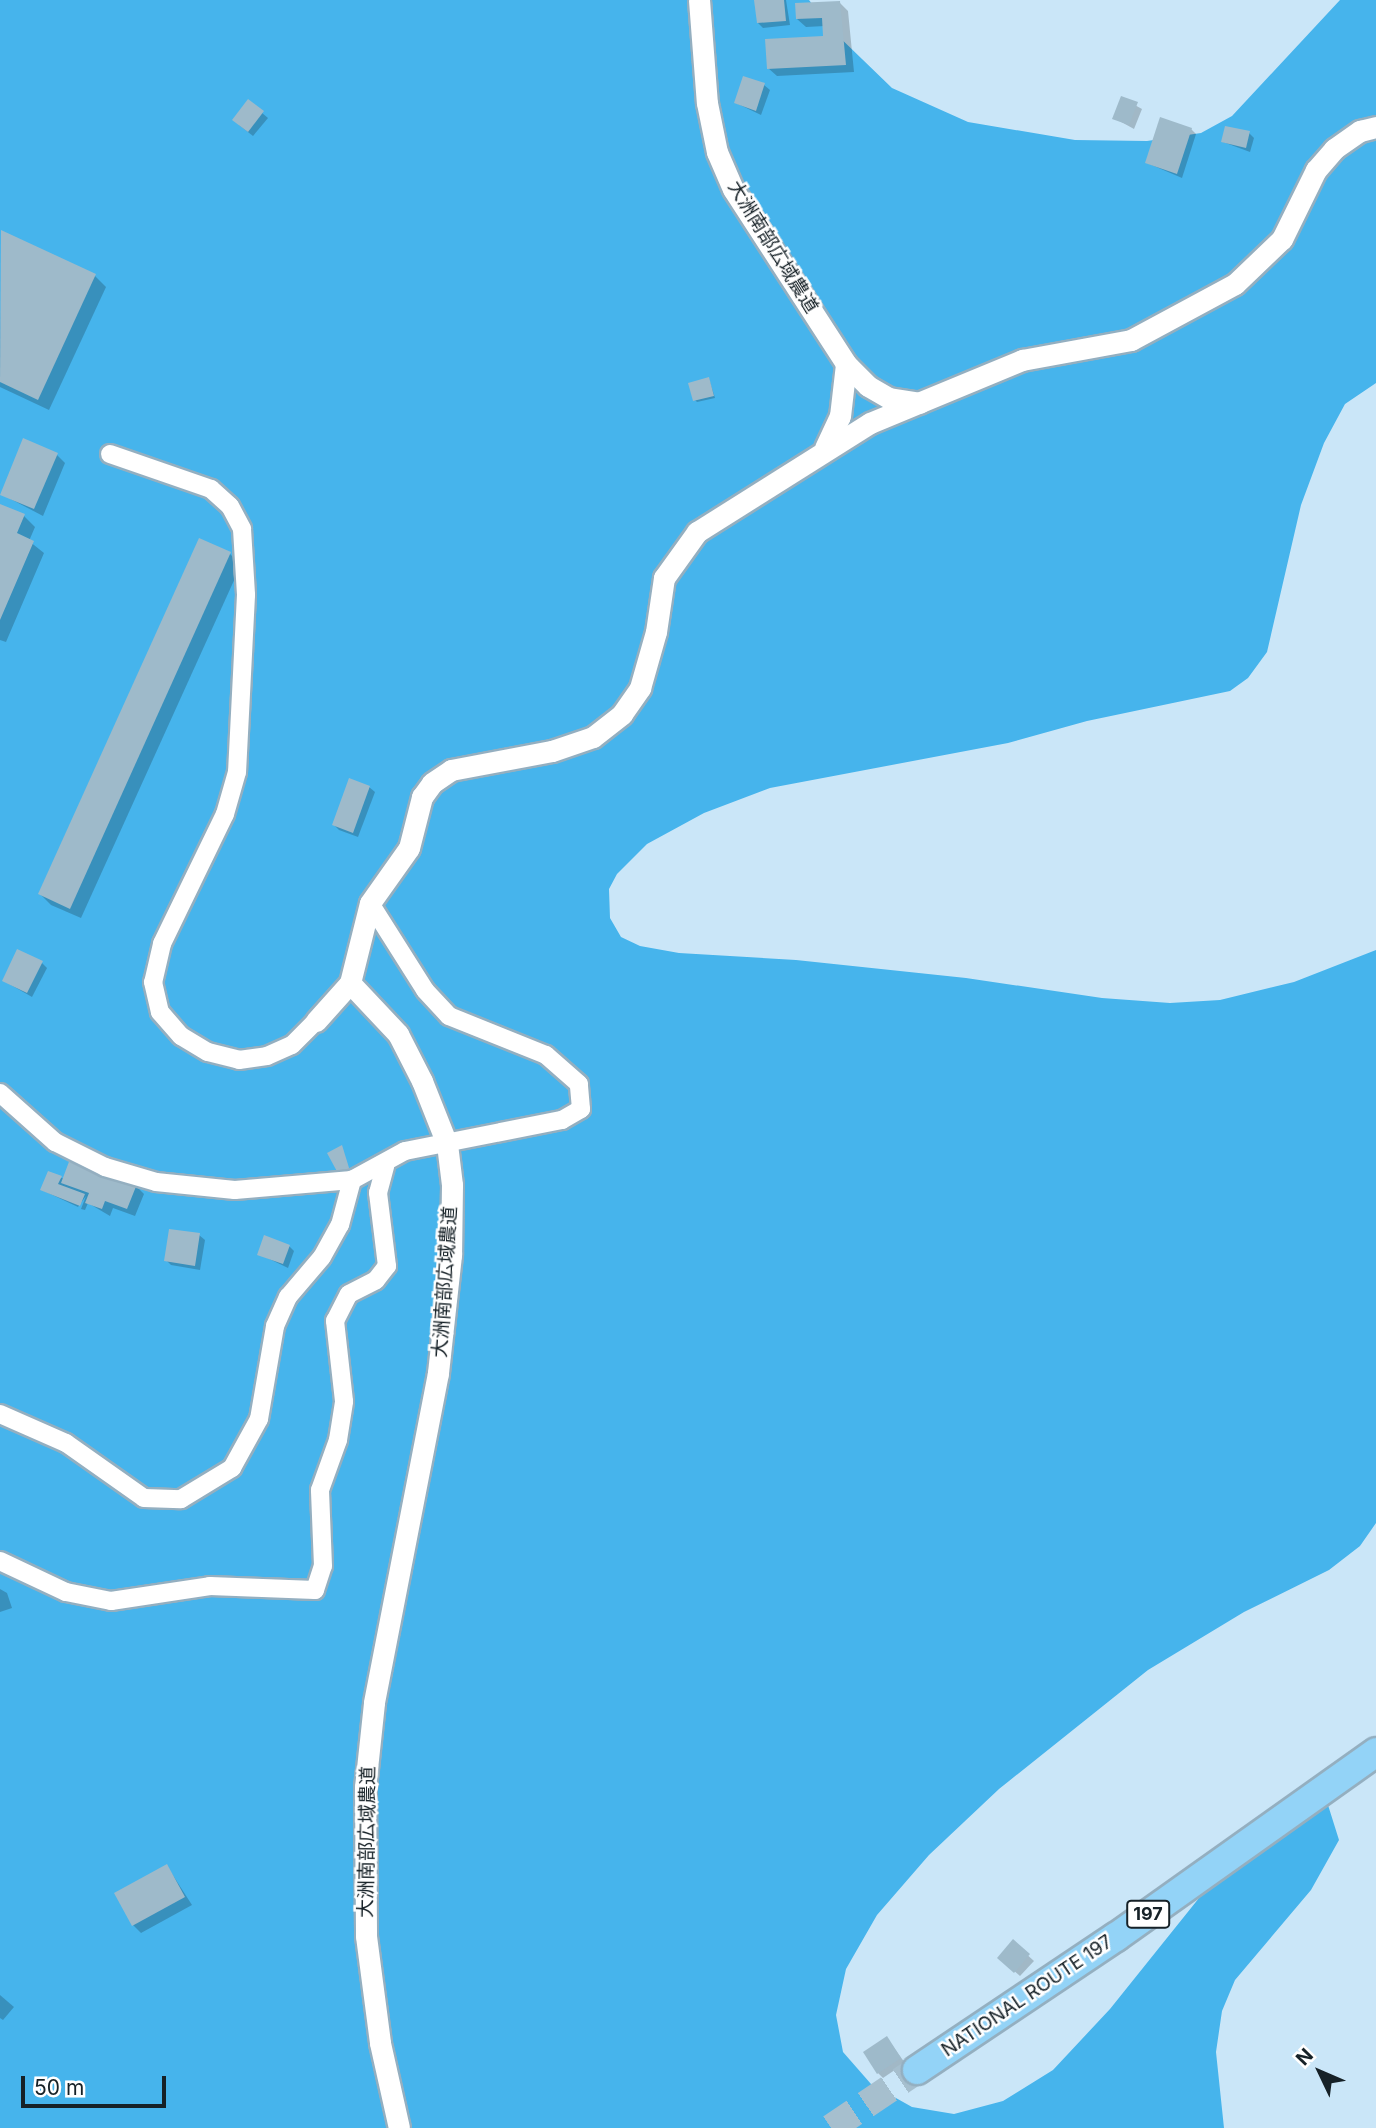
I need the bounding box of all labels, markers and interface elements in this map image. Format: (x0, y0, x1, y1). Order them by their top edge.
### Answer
street label: 大洲南部広域農道 (723, 177, 823, 317)
street label: 大洲南部広域農道 (428, 1205, 462, 1359)
street label: 大洲南部広域農道 (354, 1766, 380, 1918)
road number: 197 (1125, 1900, 1171, 1928)
street label: NATIONAL ROUTE 197 (937, 1930, 1117, 2062)
north arrow (1285, 2037, 1355, 2107)
text: N (1291, 2044, 1318, 2070)
scale bar (24, 2062, 170, 2106)
text: 50 m (34, 2075, 84, 2100)

